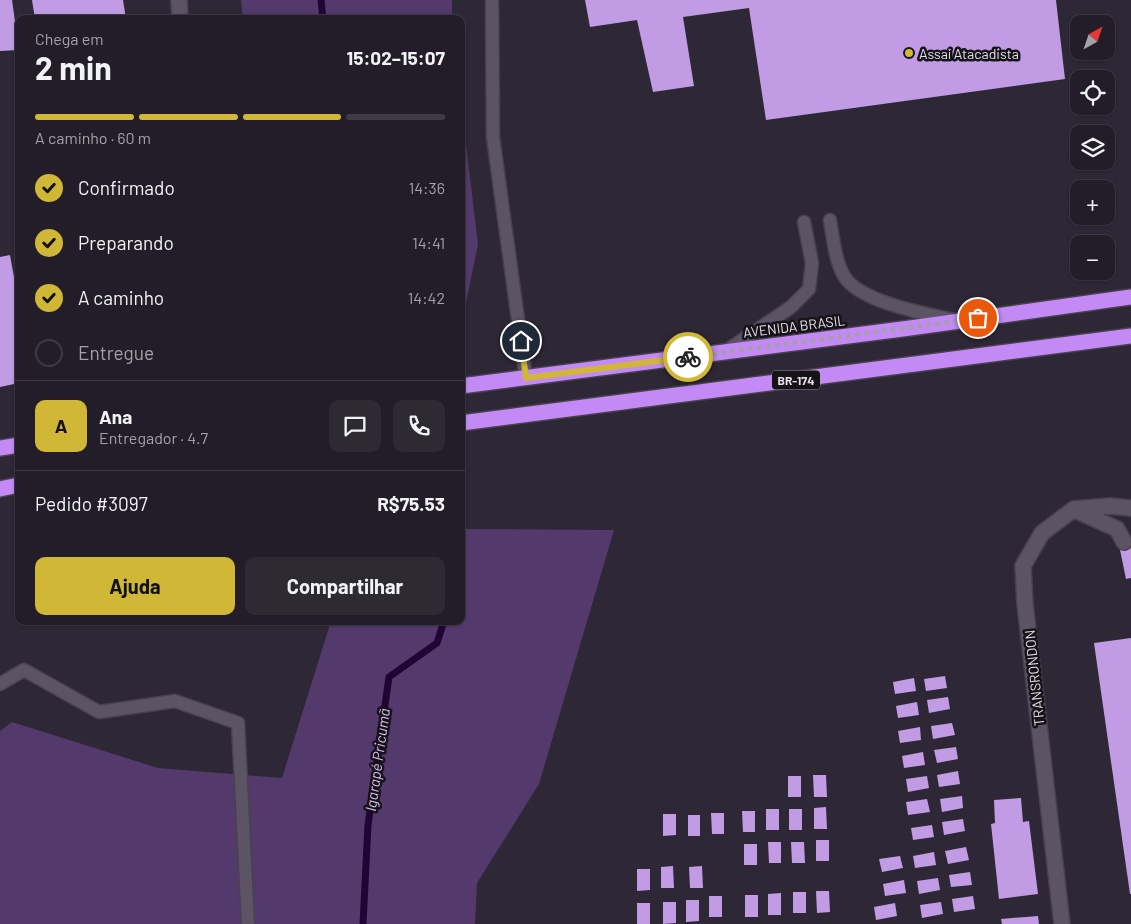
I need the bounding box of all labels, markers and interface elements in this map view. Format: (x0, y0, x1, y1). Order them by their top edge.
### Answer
north arrow (1070, 15, 1115, 60)
map controls (1070, 15, 1115, 280)
text: Chega em (35, 29, 103, 48)
place label: Assaí Atacadista (919, 45, 1019, 62)
text: 15:02–15:07 (346, 46, 445, 69)
marker: Assaí Atacadista (903, 47, 915, 59)
text: 2 min (35, 48, 112, 86)
button: locate (1070, 70, 1115, 115)
button: layers (1070, 125, 1115, 170)
text: A caminho · 60 m (35, 128, 151, 147)
icon: check (35, 174, 63, 202)
text: Confirmado (78, 176, 175, 199)
text: 14:36 (409, 178, 445, 197)
button: + (1070, 180, 1115, 225)
icon: check (35, 229, 63, 257)
text: Preparando (78, 231, 174, 254)
text: 14:41 (412, 233, 445, 252)
button: − (1070, 235, 1115, 280)
icon: check (35, 284, 63, 312)
text: A caminho (78, 286, 164, 309)
text: 14:42 (408, 288, 445, 307)
pin (957, 297, 999, 339)
icon: bag (964, 304, 992, 332)
street label: AVENIDA BRASIL (742, 311, 846, 341)
pin (500, 320, 542, 362)
icon: home (507, 327, 535, 355)
courier (663, 332, 713, 382)
text: Entregue (78, 341, 154, 364)
icon: bike (674, 343, 702, 371)
road number: BR-174 (772, 370, 820, 390)
button: chat (329, 400, 381, 452)
button: phone (393, 400, 445, 452)
text: Ana (99, 405, 132, 428)
text: A (55, 414, 67, 437)
text: Entregador · 4.7 (99, 428, 208, 447)
text: Pedido #3097 (35, 492, 148, 515)
text: R$75.53 (377, 492, 445, 515)
button: Ajuda (35, 557, 235, 615)
button: Compartilhar (245, 557, 445, 615)
street label: TRANSRONDON (1021, 629, 1047, 727)
water label: Igarapé Pricumã (361, 707, 393, 813)

